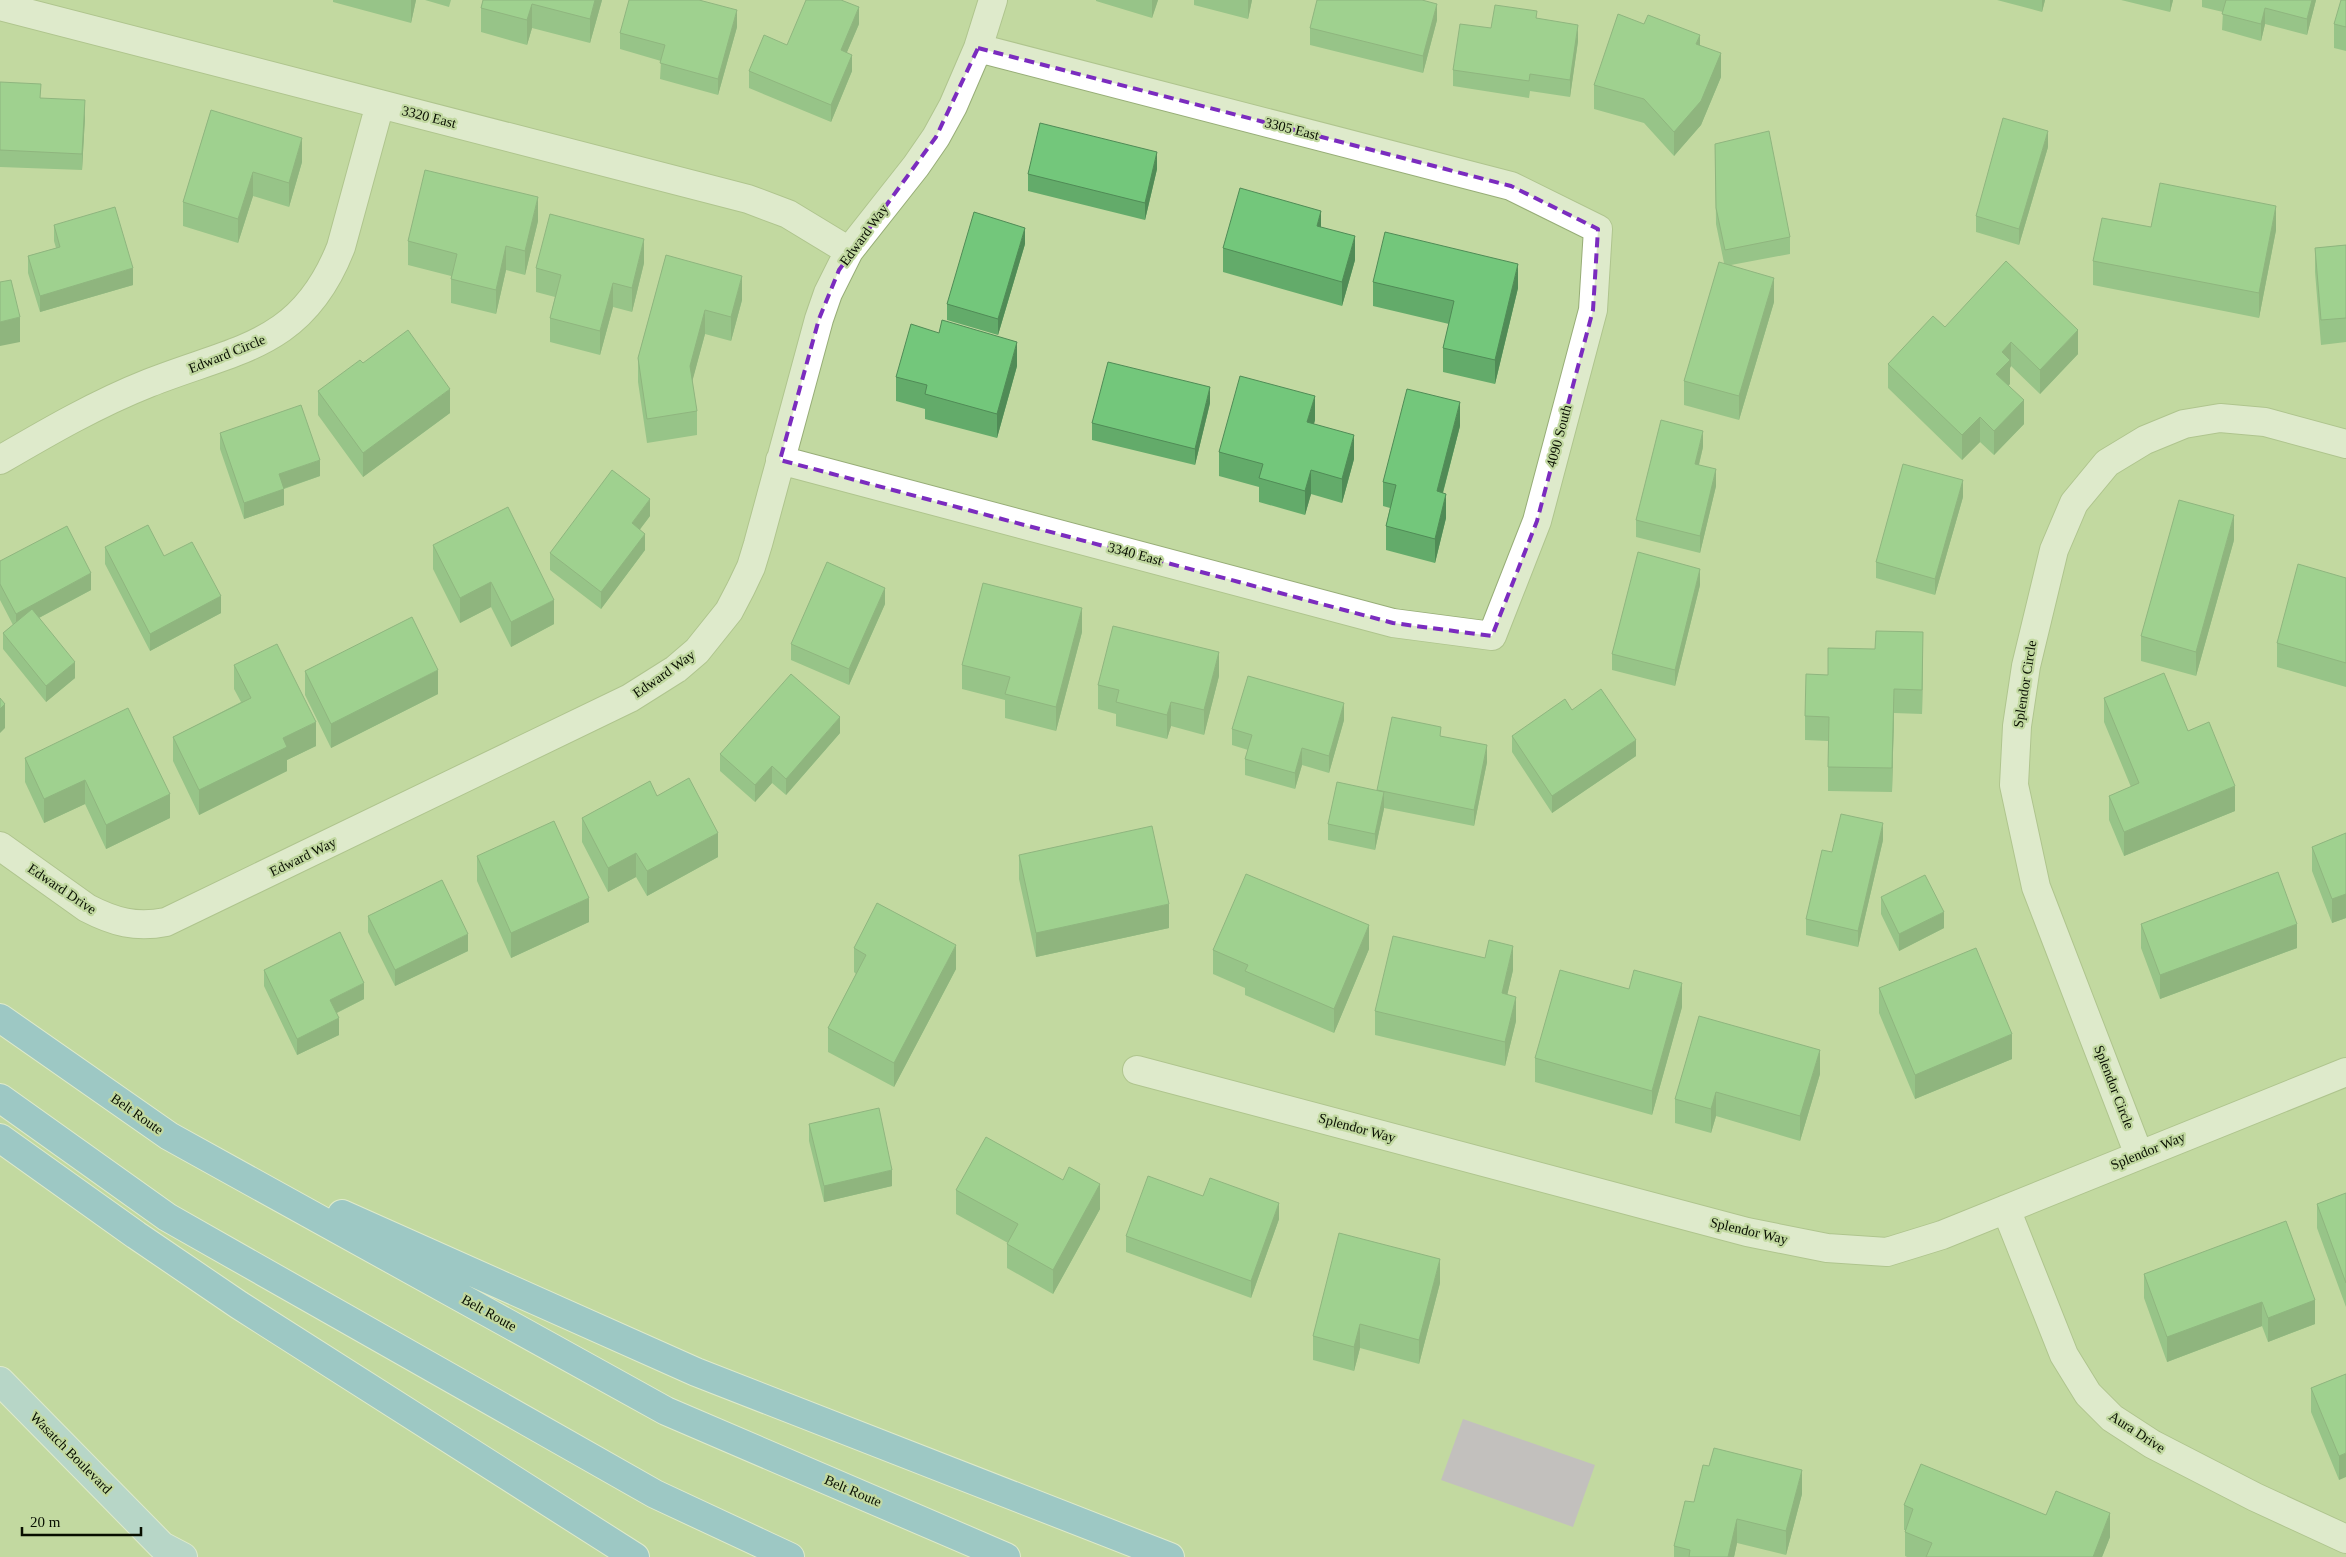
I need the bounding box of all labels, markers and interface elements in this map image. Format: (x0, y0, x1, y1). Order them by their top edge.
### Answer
street label: 3320 East (400, 103, 458, 131)
street label: 3305 East (1263, 115, 1321, 143)
street label: Edward Way (837, 201, 891, 269)
street label: Edward Circle (187, 332, 267, 376)
street label: 4090 South (1543, 403, 1575, 469)
street label: 3340 East (1106, 540, 1164, 568)
street label: Splendor Circle (2011, 639, 2039, 729)
street label: Edward Way (630, 647, 698, 701)
street label: Edward Way (267, 834, 339, 880)
street label: Edward Drive (25, 861, 99, 917)
street label: Splendor Circle (2091, 1043, 2137, 1131)
street label: Belt Route (108, 1091, 166, 1137)
street label: Splendor Way (1317, 1111, 1397, 1145)
street label: Splendor Way (2109, 1129, 2187, 1173)
street label: Splendor Way (1709, 1215, 1789, 1247)
street label: Belt Route (459, 1292, 519, 1334)
street label: Aura Drive (2106, 1408, 2168, 1456)
street label: Wasatch Boulevard (27, 1409, 115, 1497)
street label: Belt Route (822, 1472, 884, 1510)
scale bar (22, 1504, 141, 1536)
text: 20 m (30, 1514, 61, 1530)

